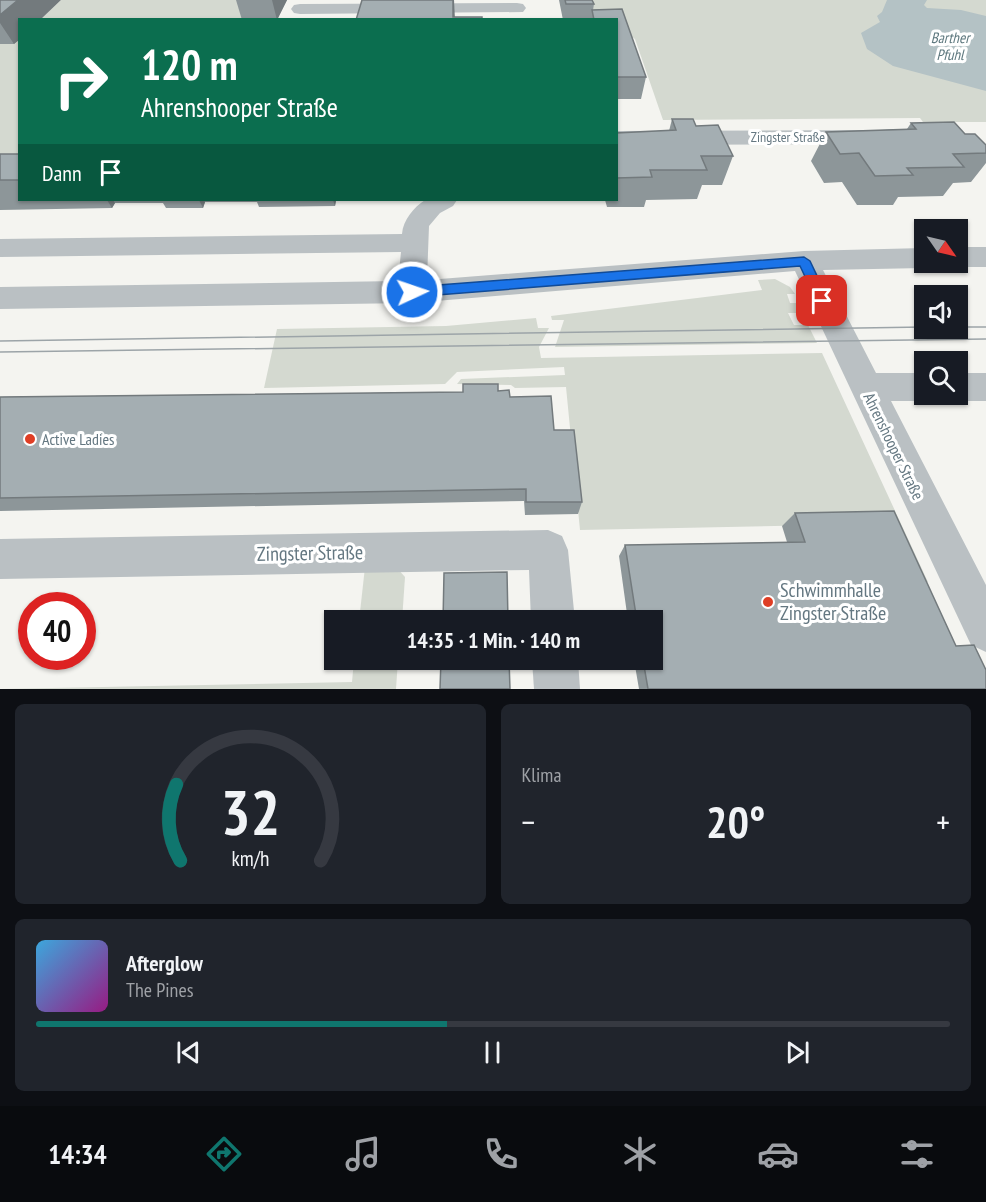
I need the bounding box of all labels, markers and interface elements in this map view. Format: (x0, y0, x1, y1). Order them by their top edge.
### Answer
water label: Barther Pfuhl (931, 28, 971, 64)
text: 120 m (141, 37, 238, 92)
icon: right (42, 42, 120, 120)
text: Ahrenshooper Straße (141, 90, 338, 124)
street label: Zingster Straße (751, 128, 825, 146)
icon: arrive (94, 156, 127, 189)
text: Dann (42, 159, 82, 187)
north arrow (914, 219, 968, 273)
map controls (914, 219, 968, 405)
position arrow (380, 260, 444, 324)
pin (796, 275, 847, 326)
icon: arrive (805, 284, 838, 317)
button: sound (914, 285, 968, 339)
button: search (914, 351, 968, 405)
street label: Ahrenshooper Straße (859, 389, 929, 503)
place label: Active Ladies (42, 429, 114, 449)
marker: Active Ladies (23, 432, 37, 446)
street label: Zingster Straße (257, 539, 363, 567)
place label: Schwimmhalle Zingster Straße (780, 577, 886, 626)
speed limit sign: 40 (18, 592, 96, 670)
marker: Schwimmhalle Zingster Straße (761, 595, 775, 609)
text: 14:35 · 1 Min. · 140 m (407, 626, 580, 654)
text: Klima (522, 762, 561, 788)
text: 32 (220, 771, 280, 852)
text: 20° (706, 792, 765, 850)
text: − (522, 800, 535, 843)
text: + (936, 800, 950, 843)
text: km/h (231, 844, 269, 872)
text: Afterglow (126, 949, 203, 977)
text: The Pines (126, 977, 193, 1003)
icon: previous (172, 1036, 205, 1069)
icon: pause (476, 1036, 509, 1069)
icon: next (781, 1036, 814, 1069)
icon: directions (203, 1133, 245, 1175)
icon: music (342, 1133, 384, 1175)
icon: phone (480, 1133, 522, 1175)
icon: climate (619, 1133, 661, 1175)
icon: car (757, 1133, 799, 1175)
icon: filters (896, 1133, 938, 1175)
text: 14:34 (48, 1137, 107, 1171)

